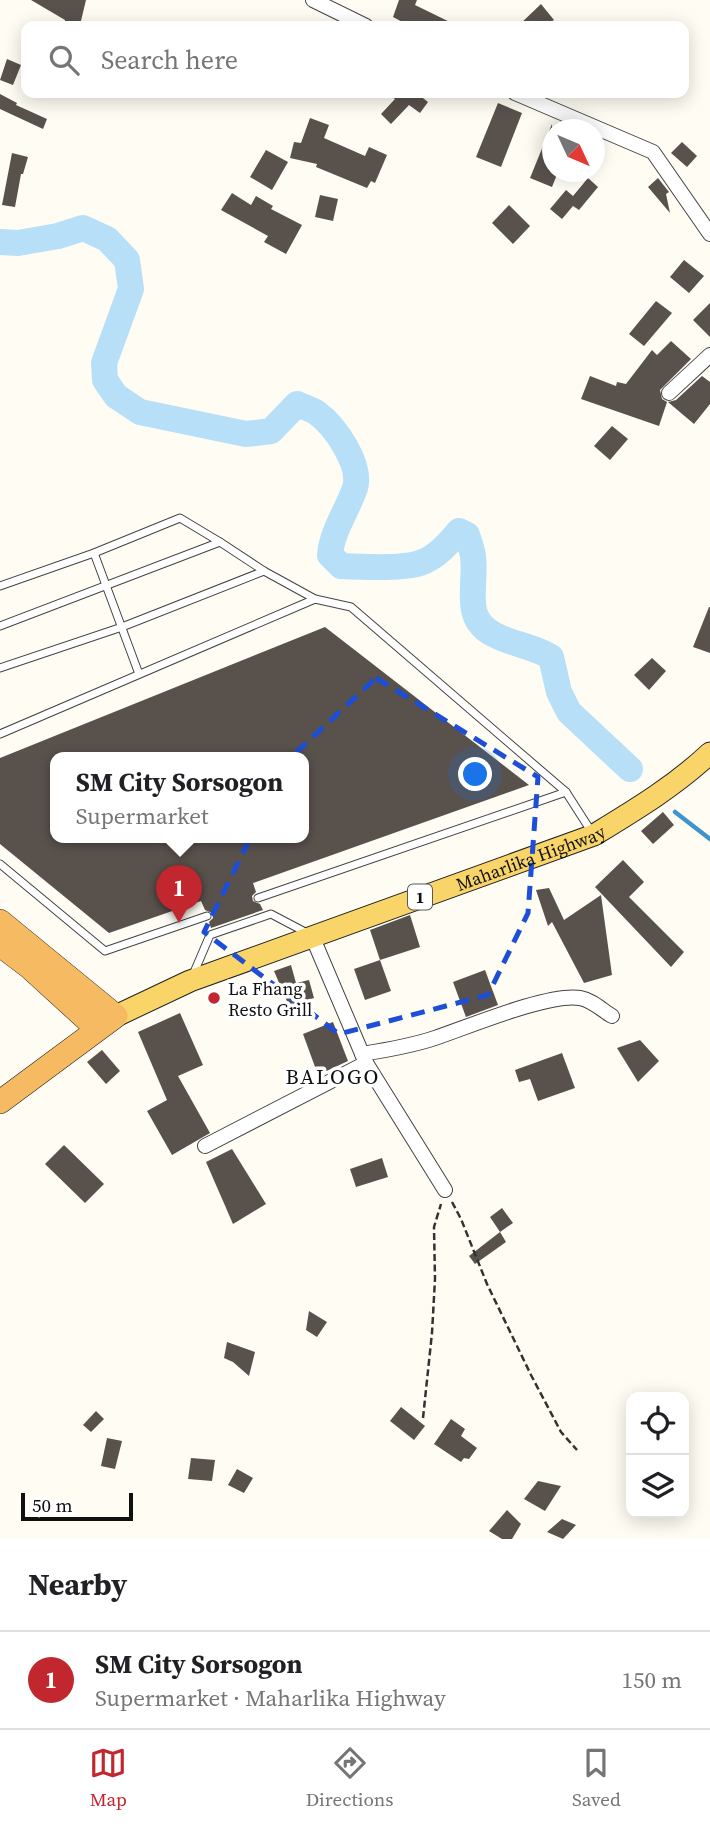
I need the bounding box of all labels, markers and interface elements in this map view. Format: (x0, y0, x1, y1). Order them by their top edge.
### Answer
search box (21, 21, 689, 98)
icon: search (45, 41, 83, 79)
text: Search here (101, 42, 238, 78)
north arrow (542, 119, 605, 182)
popup (50, 752, 309, 843)
your location (458, 757, 492, 791)
text: SM City Sorsogon (76, 764, 283, 800)
text: Supermarket (76, 800, 208, 832)
street label: Maharlika Highway (452, 818, 611, 896)
pin: 1 (156, 865, 202, 923)
road number: 1 (408, 884, 432, 909)
place label: La Fhang Resto Grill (228, 976, 312, 1022)
marker: La Fhang Resto Grill (206, 990, 222, 1006)
district label: BALOGO (286, 1062, 380, 1091)
map controls (626, 1392, 689, 1518)
button: locate (626, 1392, 689, 1455)
button: layers (626, 1455, 689, 1518)
scale bar (21, 1490, 133, 1522)
text: 50 m (32, 1492, 73, 1518)
text: Nearby (28, 1564, 127, 1605)
text: SM City Sorsogon (95, 1646, 303, 1682)
text: 1 (45, 1664, 57, 1696)
text: 150 m (621, 1664, 682, 1696)
text: Supermarket · Maharlika Highway (95, 1682, 446, 1714)
tab: Map (89, 1744, 127, 1812)
tab: Directions (306, 1744, 394, 1812)
tab: Saved (572, 1744, 621, 1812)

